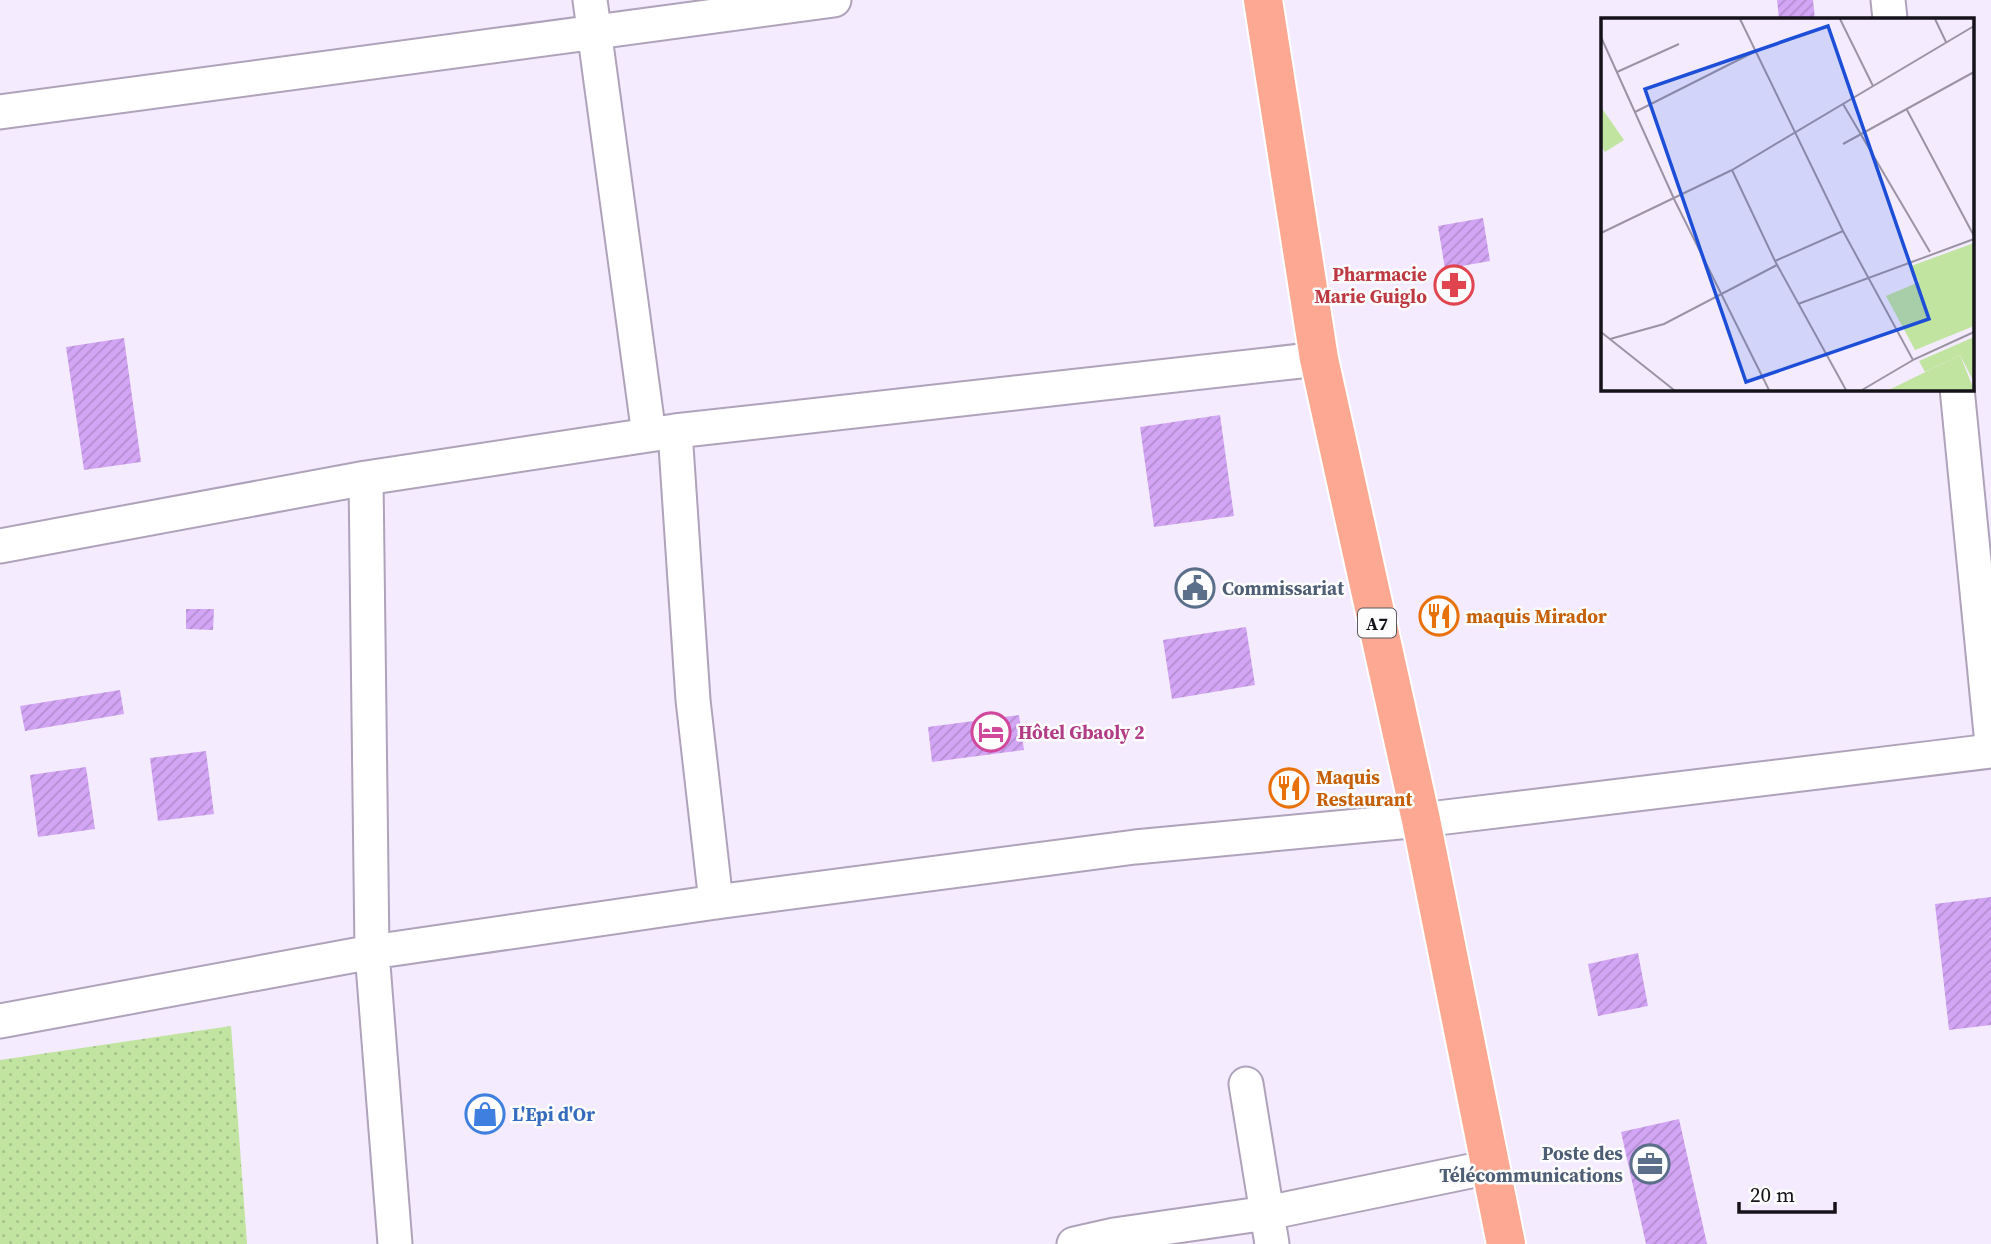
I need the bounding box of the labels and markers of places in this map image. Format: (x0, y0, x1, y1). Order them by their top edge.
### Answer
place label: Pharmacie Marie Guiglo (1314, 261, 1427, 309)
pharmacy icon: Pharmacie Marie Guiglo (1433, 264, 1475, 306)
public building icon: Commissariat (1174, 567, 1216, 609)
place label: Commissariat (1222, 575, 1344, 601)
restaurant icon: maquis Mirador (1418, 595, 1460, 637)
place label: maquis Mirador (1466, 603, 1607, 629)
hotel icon: Hôtel Gbaoly 2 (970, 711, 1012, 753)
place label: Hôtel Gbaoly 2 (1018, 719, 1145, 745)
place label: Maquis Restaurant (1316, 764, 1412, 812)
restaurant icon: Maquis Restaurant (1268, 767, 1310, 809)
shop icon: L'Epi d'Or (464, 1093, 506, 1135)
place label: L'Epi d'Or (512, 1101, 595, 1127)
place label: Poste des Télécommunications (1439, 1140, 1623, 1188)
office icon: Poste des Télécommunications (1629, 1143, 1671, 1185)

